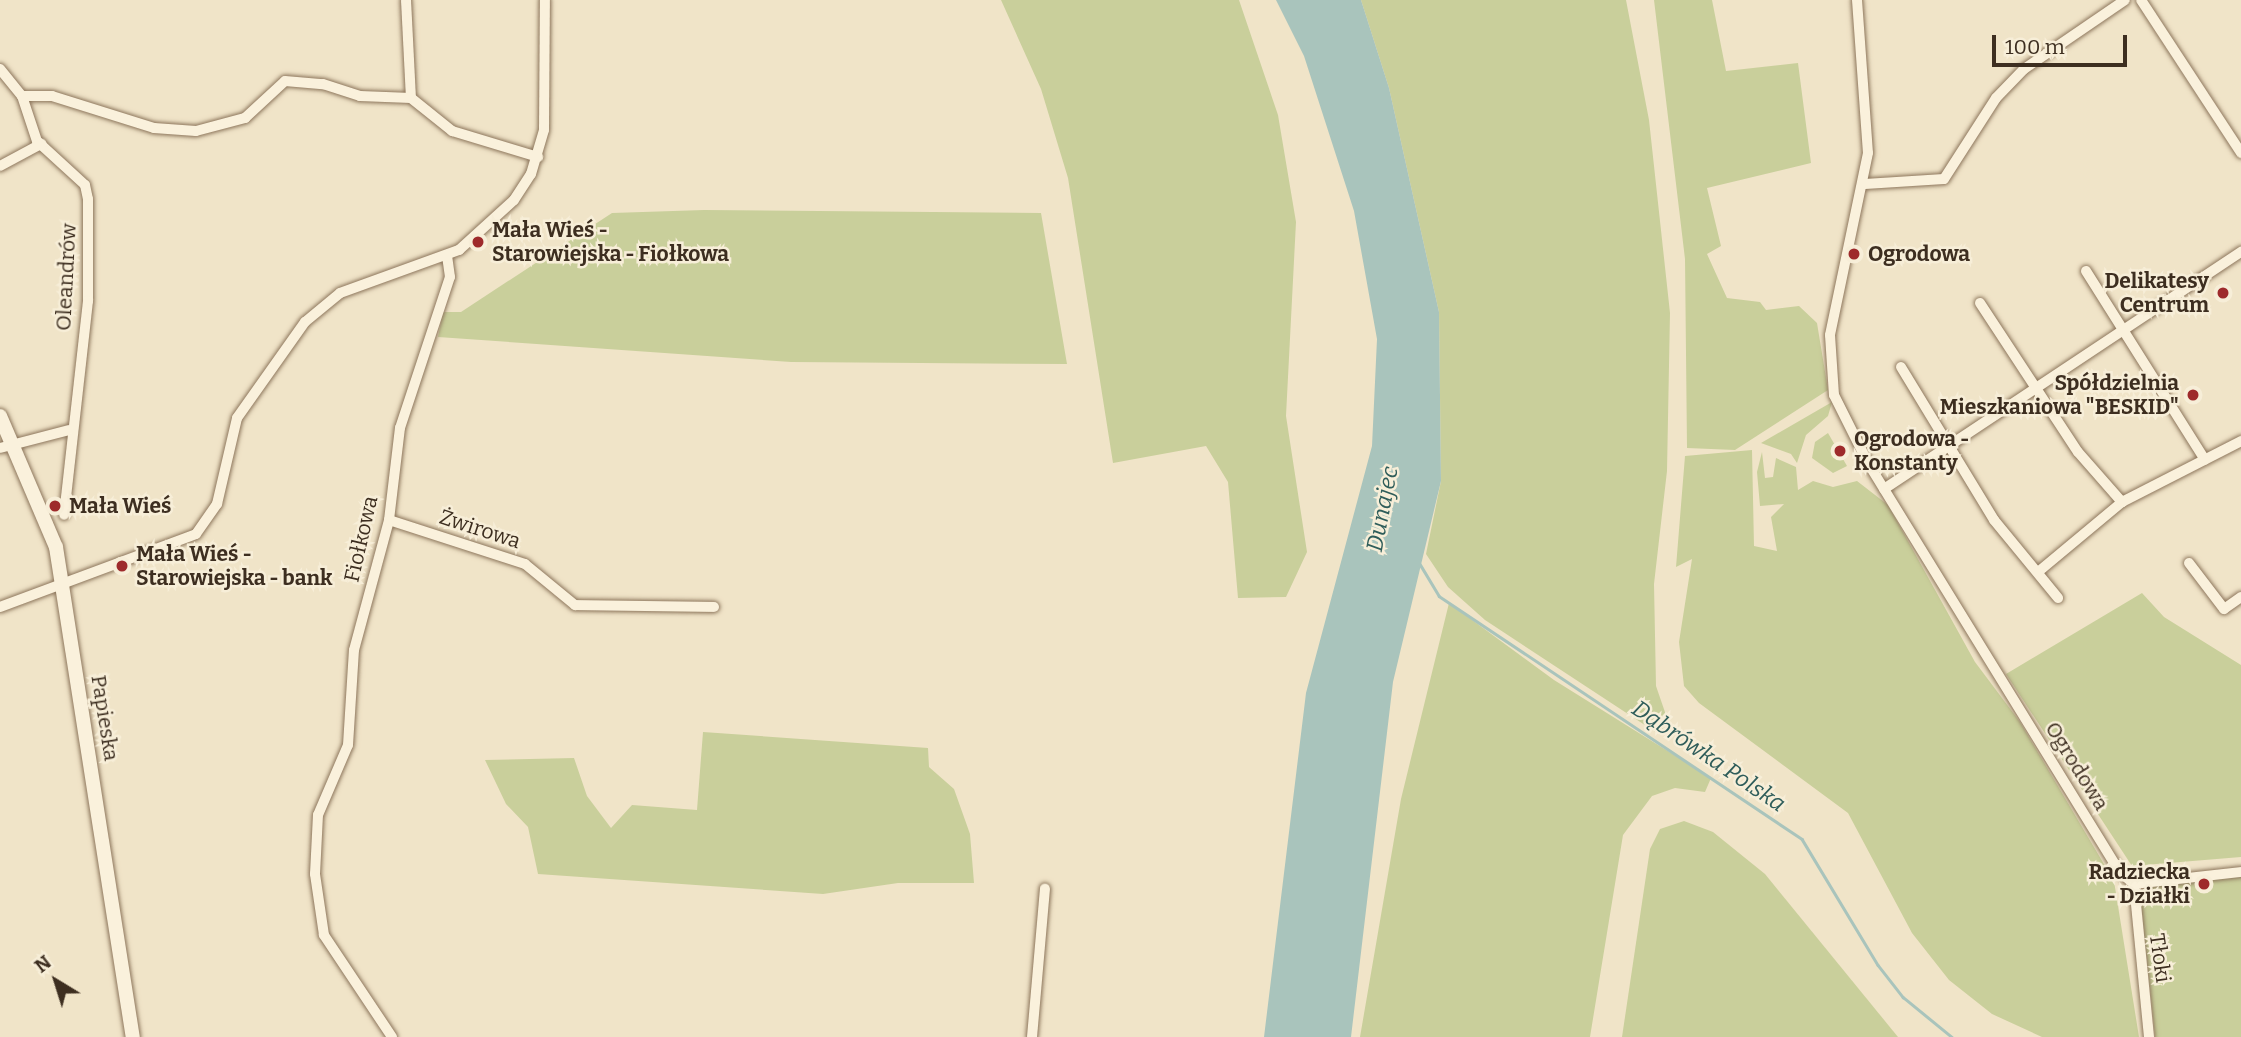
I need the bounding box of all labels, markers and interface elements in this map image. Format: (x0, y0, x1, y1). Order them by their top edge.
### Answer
scale bar (1996, 21, 2131, 65)
text: 100 m (2005, 34, 2065, 60)
place label: Mała Wieś - Starowiejska - Fiołkowa (492, 217, 729, 267)
street label: Oleandrów (51, 223, 81, 331)
marker: Mała Wieś - Starowiejska - Fiołkowa (470, 234, 486, 250)
place label: Ogrodowa (1868, 241, 1970, 267)
marker: Ogrodowa (1846, 246, 1862, 262)
place label: Delikatesy Centrum (2104, 268, 2209, 318)
marker: Delikatesy Centrum (2215, 285, 2231, 301)
place label: Spółdzielnia Mieszkaniowa "BESKID" (1940, 370, 2179, 420)
marker: Spółdzielnia Mieszkaniowa "BESKID" (2185, 387, 2201, 403)
place label: Ogrodowa - Konstanty (1854, 426, 1969, 476)
marker: Ogrodowa - Konstanty (1832, 443, 1848, 459)
water label: Dunajec (1360, 464, 1404, 554)
place label: Mała Wieś (69, 493, 172, 519)
street label: Fiołkowa (339, 494, 383, 584)
marker: Mała Wieś (47, 498, 63, 514)
street label: Żwirowa (436, 504, 524, 554)
place label: Mała Wieś - Starowiejska - bank (136, 541, 333, 591)
marker: Mała Wieś - Starowiejska - bank (114, 558, 130, 574)
street label: Papieska (86, 673, 124, 763)
water label: Dąbrówka Polska (1627, 694, 1791, 818)
street label: Ogrodowa (2040, 717, 2114, 815)
place label: Radziecka - Działki (2088, 859, 2190, 909)
marker: Radziecka - Działki (2196, 876, 2212, 892)
street label: Tłoki (2144, 932, 2176, 984)
north arrow (21, 946, 91, 1016)
text: N (30, 950, 56, 978)

